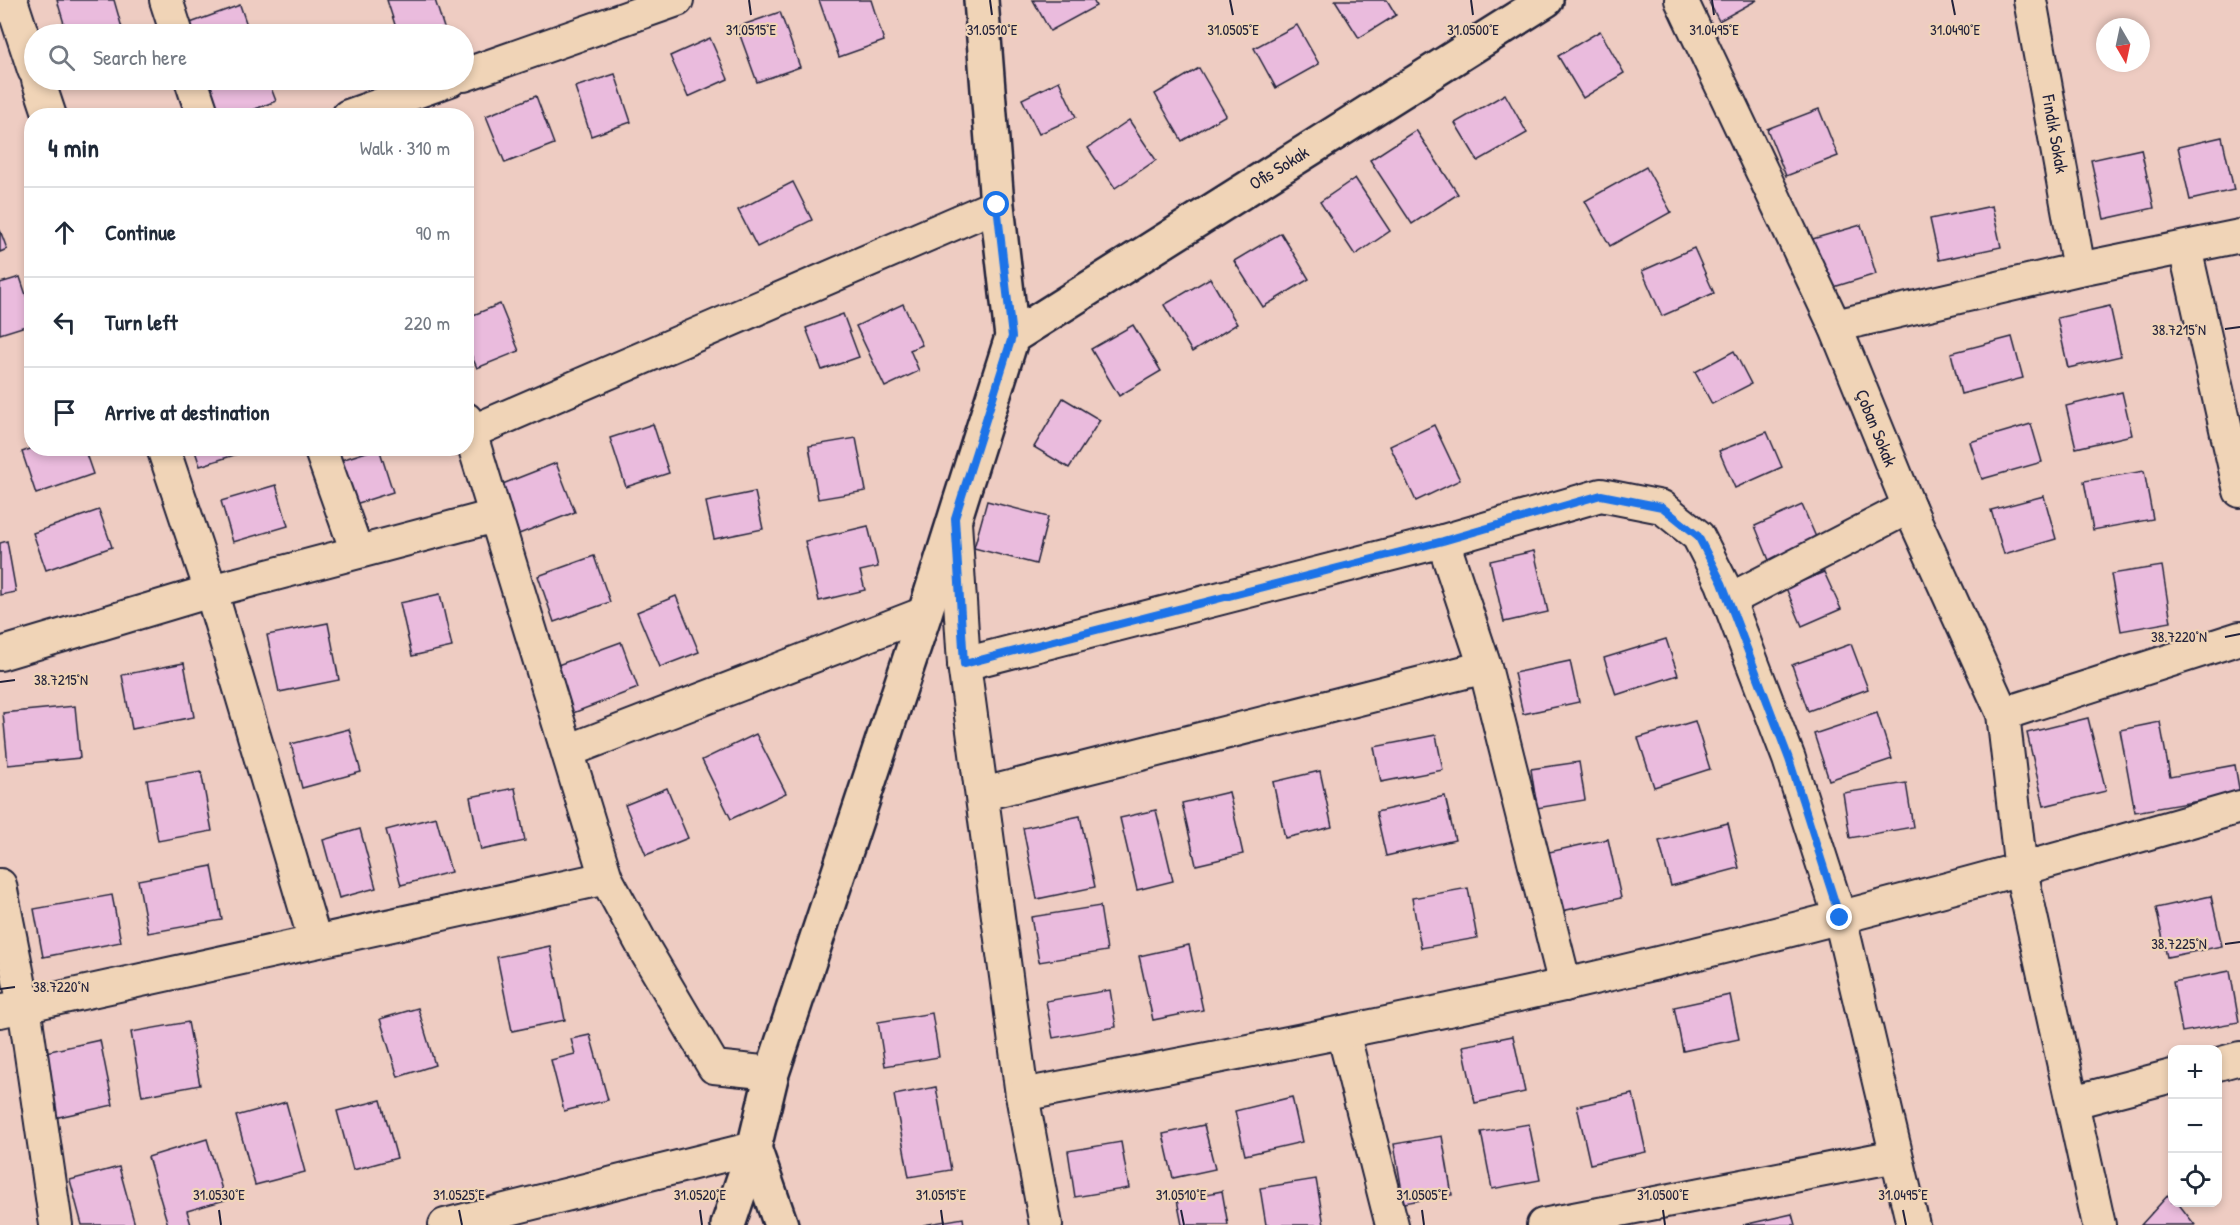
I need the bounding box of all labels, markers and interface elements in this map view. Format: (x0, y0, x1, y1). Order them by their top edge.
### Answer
north arrow (2096, 18, 2150, 72)
text: 31.0515°E (726, 19, 777, 40)
text: 31.0510°E (967, 19, 1018, 40)
text: 31.0505°E (1207, 19, 1259, 40)
text: 31.0500°E (1447, 19, 1499, 40)
text: 31.0495°E (1689, 19, 1739, 40)
text: 31.0490°E (1930, 19, 1980, 40)
search box (24, 24, 474, 90)
icon: search (45, 41, 78, 74)
text: Search here (93, 42, 187, 72)
street label: Fındık Sokak (2036, 92, 2075, 176)
text: 4 min (48, 130, 99, 165)
text: Walk · 310 m (360, 134, 450, 161)
street label: Ofis Sokak (1244, 139, 1314, 196)
route start (983, 191, 1009, 217)
icon: ahead (48, 216, 81, 249)
text: Continue (105, 217, 176, 247)
text: 90 m (416, 219, 450, 246)
icon: left (48, 306, 81, 339)
text: Turn left (105, 307, 178, 337)
text: 220 m (404, 309, 450, 336)
text: 38.7215°N (2152, 319, 2206, 340)
street label: Çoban Sokak (1850, 385, 1903, 471)
icon: arrive (48, 396, 81, 429)
text: Arrive at destination (105, 397, 270, 427)
text: 38.7220°N (2151, 626, 2207, 647)
text: 38.7215°N (34, 669, 88, 690)
route end (1826, 904, 1852, 930)
text: 38.7225°N (2151, 933, 2207, 954)
text: 38.7220°N (33, 976, 89, 997)
map controls (2168, 1045, 2222, 1207)
button: + (2168, 1045, 2222, 1099)
button: − (2168, 1099, 2222, 1153)
button: locate (2168, 1153, 2222, 1207)
text: 31.0530°E (193, 1184, 245, 1205)
text: 31.0525°E (433, 1184, 485, 1205)
text: 31.0520°E (674, 1184, 727, 1205)
text: 31.0515°E (916, 1184, 967, 1205)
text: 31.0510°E (1156, 1184, 1207, 1205)
text: 31.0505°E (1396, 1184, 1448, 1205)
text: 31.0500°E (1637, 1184, 1689, 1205)
text: 31.0495°E (1878, 1184, 1928, 1205)

